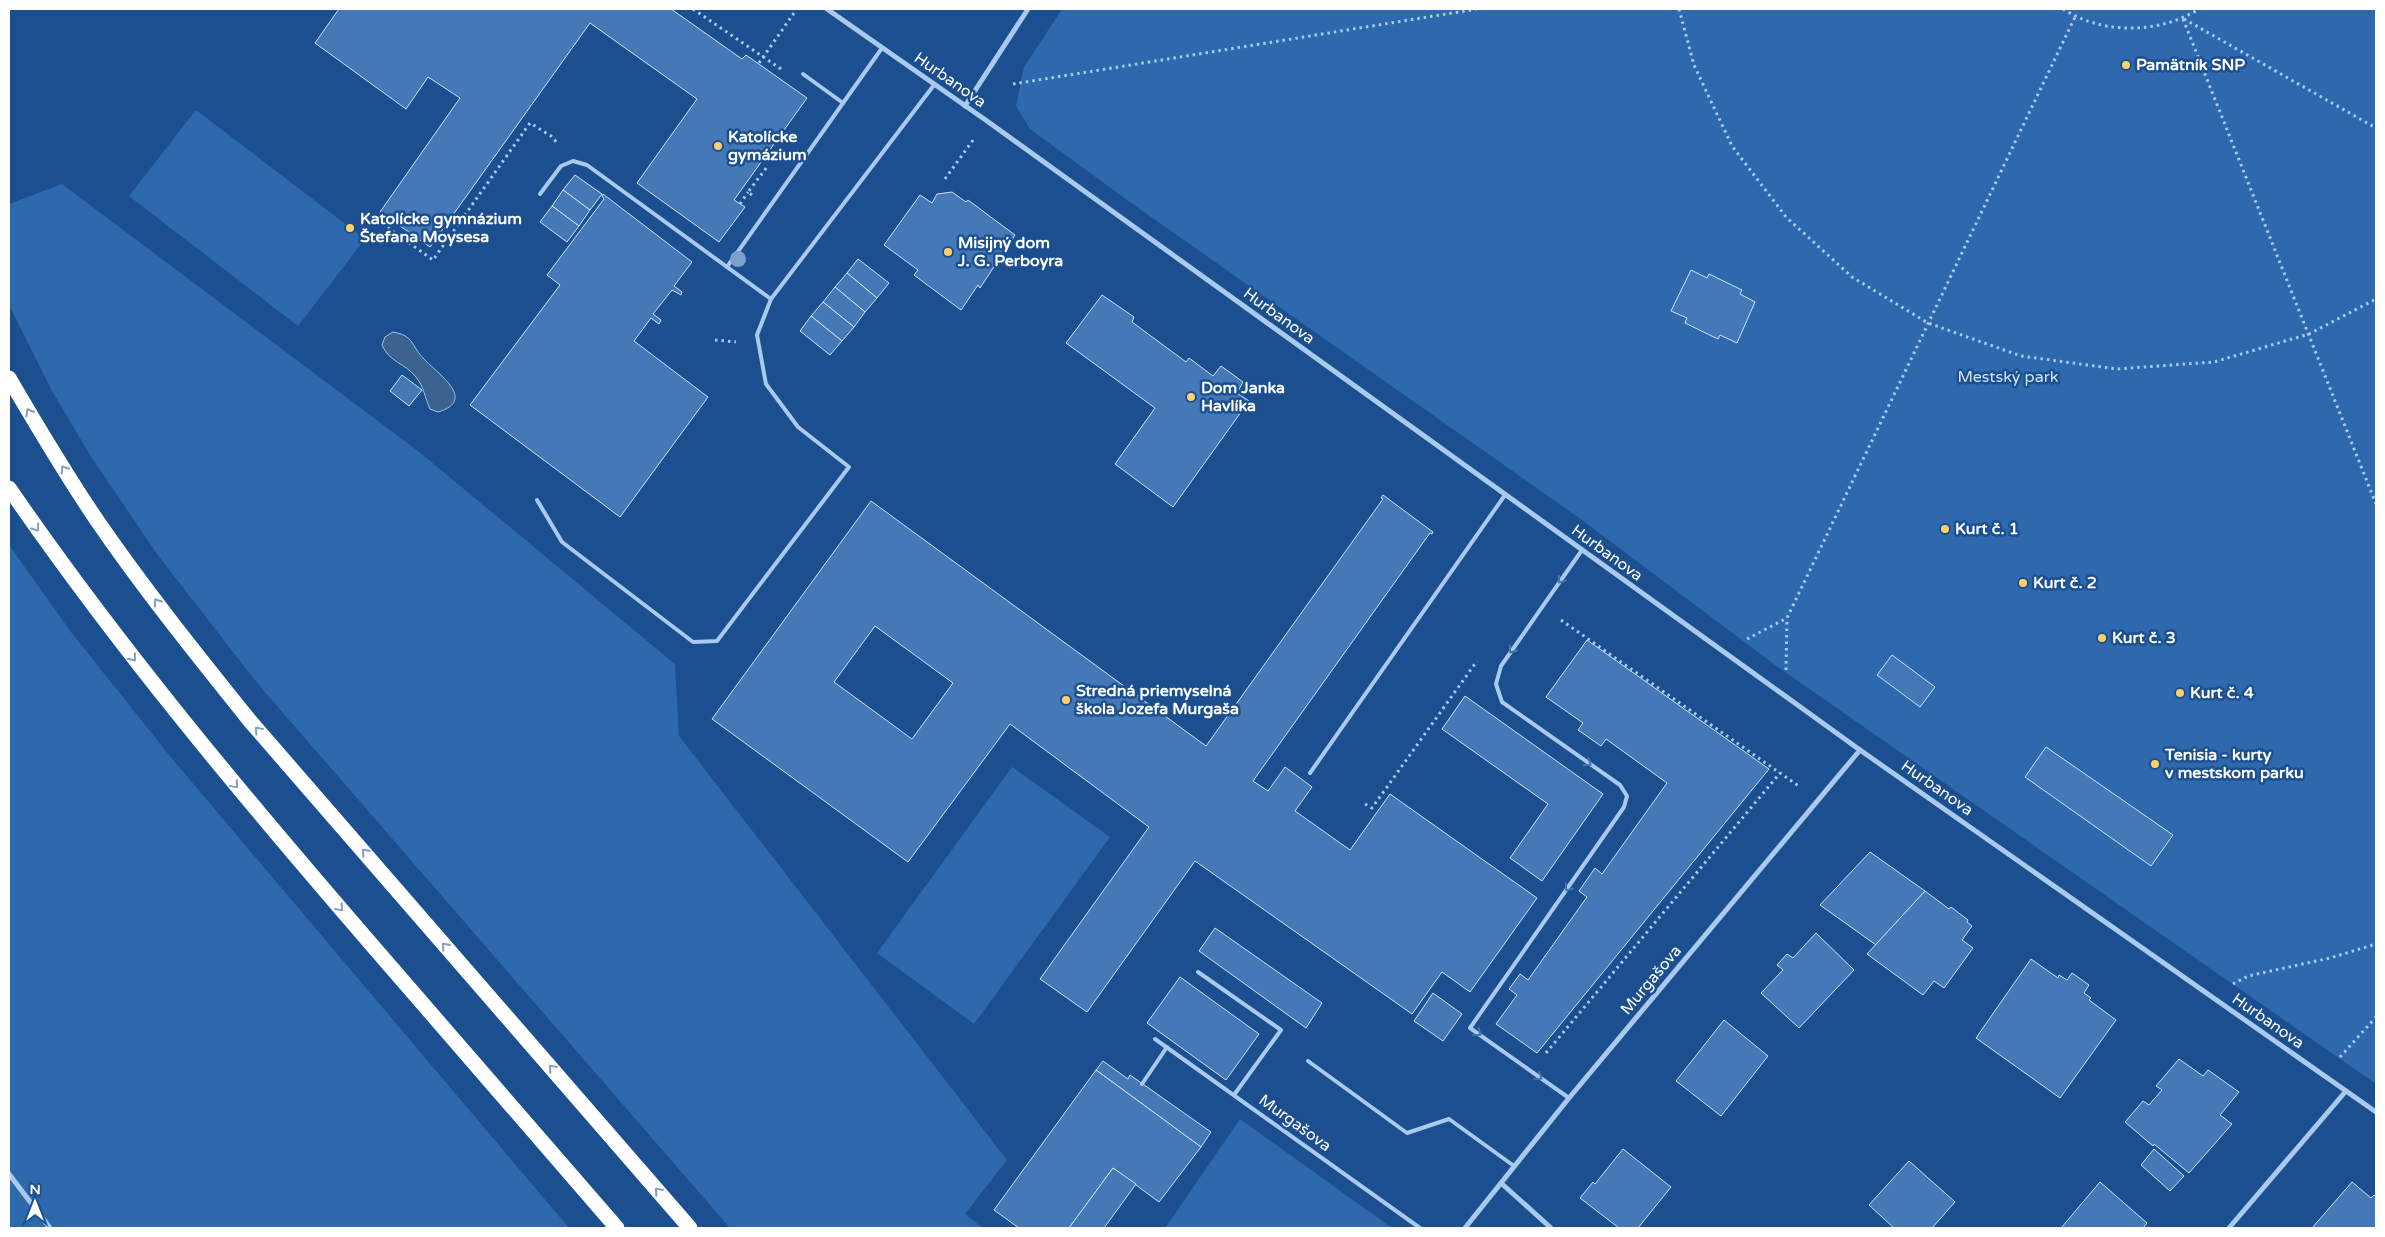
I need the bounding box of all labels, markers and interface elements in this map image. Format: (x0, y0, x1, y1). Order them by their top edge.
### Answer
street label: Hurbanova (910, 48, 990, 112)
place label: Pamätník SNP (2136, 55, 2245, 75)
marker: Pamätník SNP (2120, 59, 2132, 71)
place label: Katolícke gymázium (728, 127, 807, 165)
marker: Katolícke gymázium (712, 140, 724, 152)
place label: Katolícke gymnázium Štefana Moysesa (360, 209, 522, 247)
marker: Katolícke gymnázium Štefana Moysesa (344, 222, 356, 234)
place label: Misijný dom J. G. Perboyra (957, 233, 1063, 271)
marker: Misijný dom J. G. Perboyra (942, 246, 954, 258)
street label: Hurbanova (1239, 283, 1319, 349)
park label: Mestský park (1957, 367, 2059, 387)
place label: Dom Janka Havlíka (1201, 378, 1285, 416)
marker: Dom Janka Havlíka (1185, 391, 1197, 403)
one-way arrow (25, 408, 35, 417)
one-way arrow (60, 466, 70, 475)
place label: Kurt č. 1 (1955, 519, 2019, 539)
street label: Hurbanova (1567, 520, 1647, 586)
one-way arrow (30, 522, 39, 532)
marker: Kurt č. 1 (1939, 523, 1951, 535)
place label: Kurt č. 2 (2033, 573, 2097, 593)
one-way arrow (1558, 574, 1567, 584)
marker: Kurt č. 2 (2017, 577, 2029, 589)
one-way arrow (155, 599, 163, 608)
place label: Kurt č. 3 (2112, 628, 2176, 648)
marker: Kurt č. 3 (2096, 632, 2108, 644)
one-way arrow (1509, 644, 1518, 654)
one-way arrow (127, 653, 136, 662)
place label: Stredná priemyselná škola Jozefa Murgaša (1076, 681, 1239, 719)
place label: Kurt č. 4 (2190, 683, 2254, 703)
marker: Kurt č. 4 (2174, 687, 2186, 699)
marker: Stredná priemyselná škola Jozefa Murgaša (1060, 694, 1072, 706)
one-way arrow (255, 726, 264, 735)
place label: Tenisia - kurty v mestskom parku (2164, 745, 2304, 783)
street label: Hurbanova (1897, 756, 1977, 820)
one-way arrow (1582, 757, 1592, 766)
marker: Tenisia - kurty v mestskom parku (2149, 758, 2161, 770)
one-way arrow (229, 779, 238, 788)
one-way arrow (361, 849, 370, 858)
one-way arrow (1565, 882, 1574, 892)
one-way arrow (335, 903, 344, 912)
street label: Murgašova (1616, 941, 1686, 1019)
one-way arrow (442, 942, 451, 951)
street label: Hurbanova (2228, 989, 2308, 1053)
one-way arrow (1472, 1027, 1482, 1036)
one-way arrow (548, 1065, 557, 1074)
one-way arrow (1533, 1071, 1543, 1080)
street label: Murgašova (1255, 1090, 1335, 1156)
north arrow (10, 1177, 60, 1227)
text: N (29, 1181, 41, 1198)
one-way arrow (655, 1188, 664, 1197)

